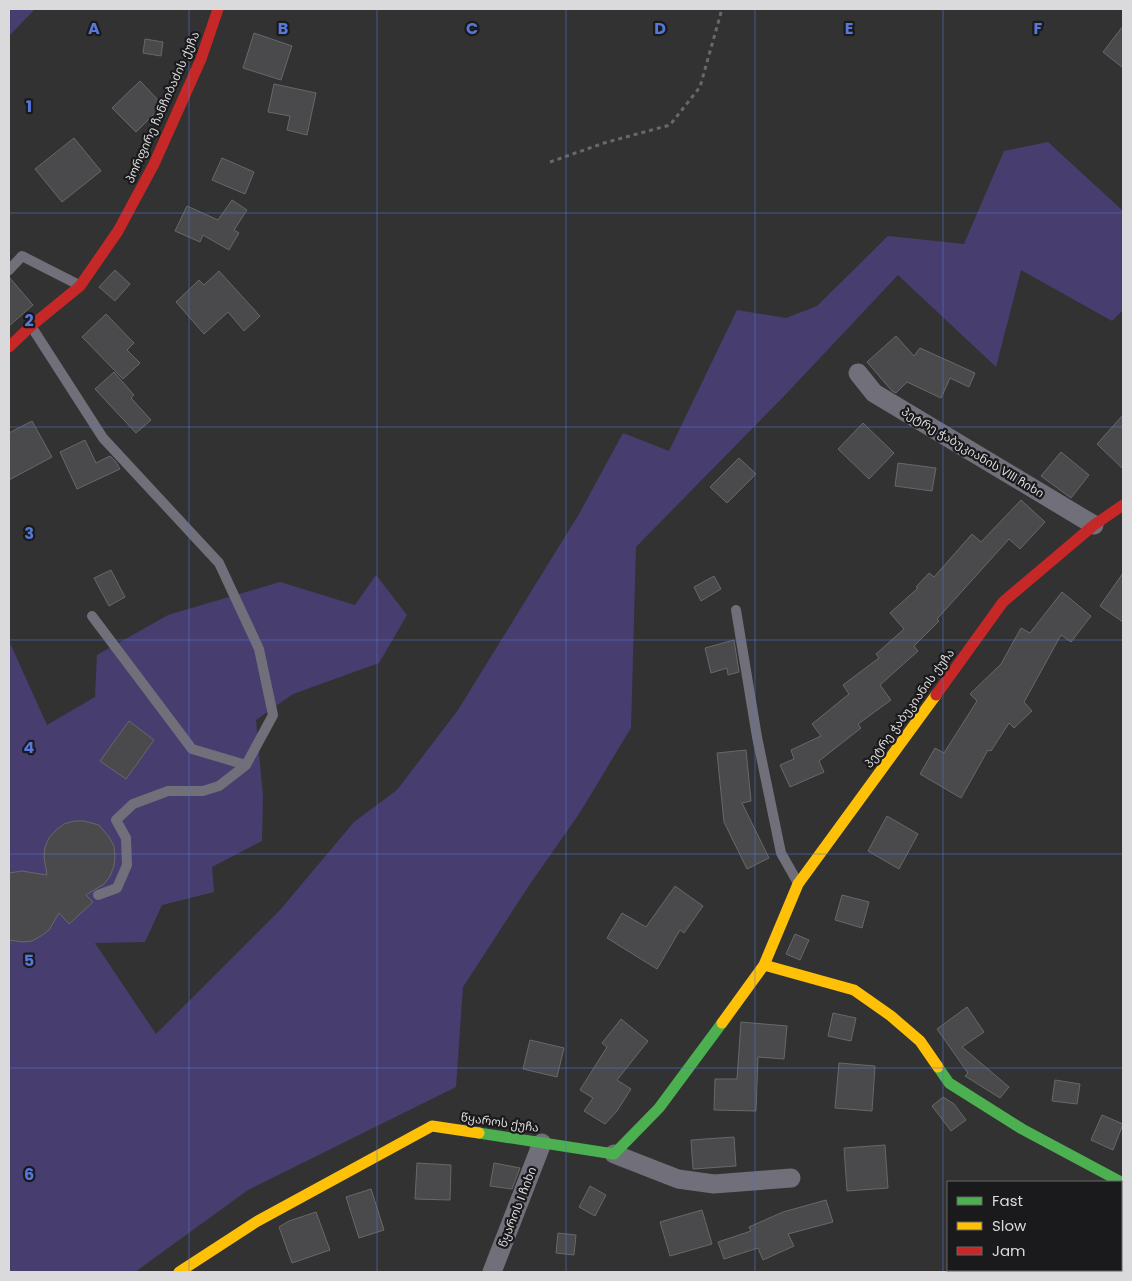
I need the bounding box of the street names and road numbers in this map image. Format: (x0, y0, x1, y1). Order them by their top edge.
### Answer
street label: პორფირე ჩანჩიბაძის ქუჩა (121, 28, 203, 186)
street label: პეტრე ჭაბუკიანის VIII ჩიხი (898, 403, 1048, 502)
street label: პეტრე ჭაბუკიანის ქუჩა (860, 645, 958, 771)
street label: წყაროს ქუჩა (460, 1108, 540, 1136)
street label: წყაროს I ჩიხი (494, 1164, 540, 1250)

